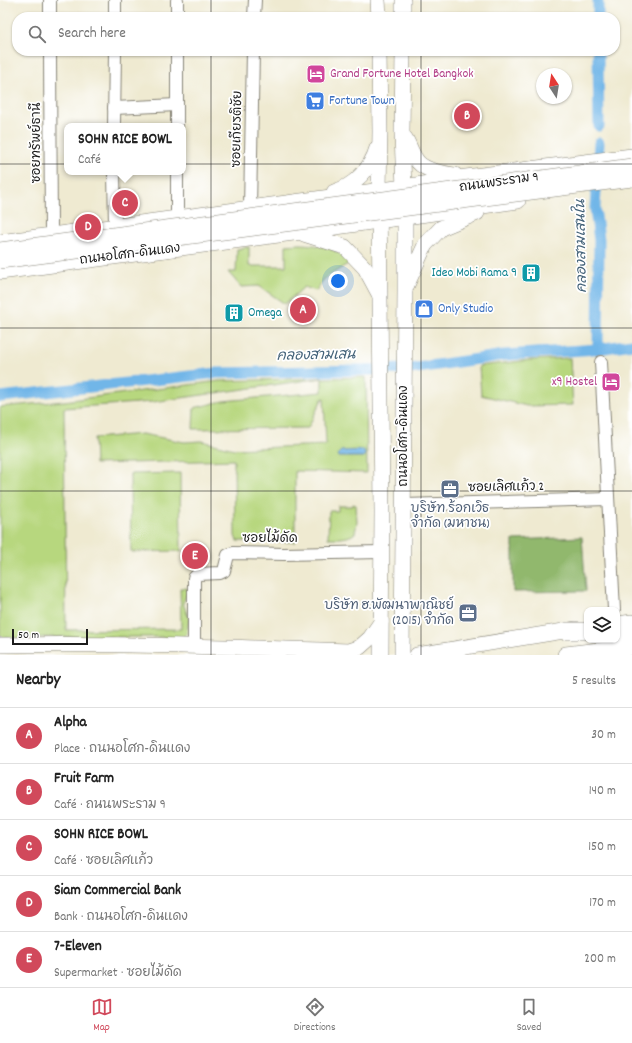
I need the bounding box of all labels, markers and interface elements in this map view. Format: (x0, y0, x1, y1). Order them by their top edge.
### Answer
search box (12, 12, 620, 56)
icon: search (26, 23, 48, 45)
text: Search here (58, 23, 126, 45)
hotel icon: Grand Fortune Hotel Bangkok (305, 63, 327, 85)
place label: Grand Fortune Hotel Bangkok (330, 65, 474, 84)
north arrow (536, 68, 572, 104)
street label: ซอยเกียรติชัย (227, 90, 248, 168)
supermarket icon: Fortune Town (304, 90, 326, 112)
place label: Fortune Town (329, 92, 395, 111)
pin: B (454, 101, 480, 131)
street label: ซอยทรัพย์ธานี (26, 102, 47, 183)
popup (64, 123, 186, 175)
text: SOHN RICE BOWL (78, 129, 172, 151)
text: Café (78, 151, 101, 170)
street label: ถนนพระราม 9 (458, 168, 540, 198)
pin: C (112, 188, 138, 218)
water label: คลองสามเสนใน (570, 198, 593, 293)
pin: D (75, 212, 101, 242)
street label: ถนนอโศก-ดินแดง (78, 237, 182, 271)
building icon: Ideo Mobi Rama 9 (520, 262, 542, 284)
place label: Ideo Mobi Rama 9 (432, 264, 517, 283)
your location (328, 271, 348, 291)
pin: A (290, 295, 316, 325)
shop icon: Only Studio (413, 298, 435, 320)
place label: Only Studio (438, 300, 493, 319)
building icon: Omega (223, 302, 245, 324)
place label: Omega (248, 304, 283, 323)
water label: คลองสามเสน (277, 345, 356, 367)
hotel icon: x9 Hostel (600, 371, 622, 393)
place label: x9 Hostel (552, 373, 597, 392)
street label: ถนนอโศก-ดินแดง (393, 385, 414, 487)
street label: ซอยเลิศแก้ว 2 (468, 477, 544, 498)
office icon: บริษัท ร้อกเวิธ จํากัด (มหาชน) (439, 478, 461, 500)
place label: บริษัท ร้อกเวิธ จํากัด (มหาชน) (411, 499, 489, 534)
street label: ซอยไม้ดัด (242, 528, 298, 549)
pin: E (182, 541, 208, 571)
place label: บริษัท ฮ.พัฒนาพาณิชย์ (2015) จำกัด (324, 595, 454, 631)
office icon: บริษัท ฮ.พัฒนาพาณิชย์ (2015) จำกัด (457, 602, 479, 624)
map controls (584, 607, 620, 643)
button: layers (584, 607, 620, 643)
scale bar (12, 627, 88, 646)
text: 50 m (18, 628, 39, 644)
text: Nearby (16, 669, 60, 693)
text: 5 results (572, 672, 616, 691)
text: Alpha (54, 712, 87, 734)
text: A (25, 726, 33, 745)
text: 30 m (591, 726, 616, 745)
text: Place · ถนนอโศก-ดินแดง (54, 740, 190, 759)
text: Fruit Farm (54, 768, 114, 790)
text: B (26, 782, 32, 801)
text: 140 m (589, 782, 616, 801)
text: Café · ถนนพระราม 9 (54, 796, 166, 815)
text: SOHN RICE BOWL (54, 824, 148, 846)
text: C (26, 838, 32, 857)
text: 150 m (588, 838, 616, 857)
text: Café · ซอยเลิศแก้ว (54, 852, 153, 871)
text: Siam Commercial Bank (54, 880, 181, 902)
text: D (26, 894, 32, 913)
text: 170 m (589, 894, 616, 913)
text: Bank · ถนนอโศก-ดินแดง (54, 908, 188, 927)
text: 7-Eleven (54, 936, 102, 958)
text: E (26, 950, 32, 969)
text: 200 m (584, 950, 616, 969)
text: Supermarket · ซอยไม้ดัด (54, 964, 182, 983)
tab: Map (91, 996, 113, 1036)
tab: Directions (294, 996, 336, 1036)
tab: Saved (517, 996, 541, 1036)

